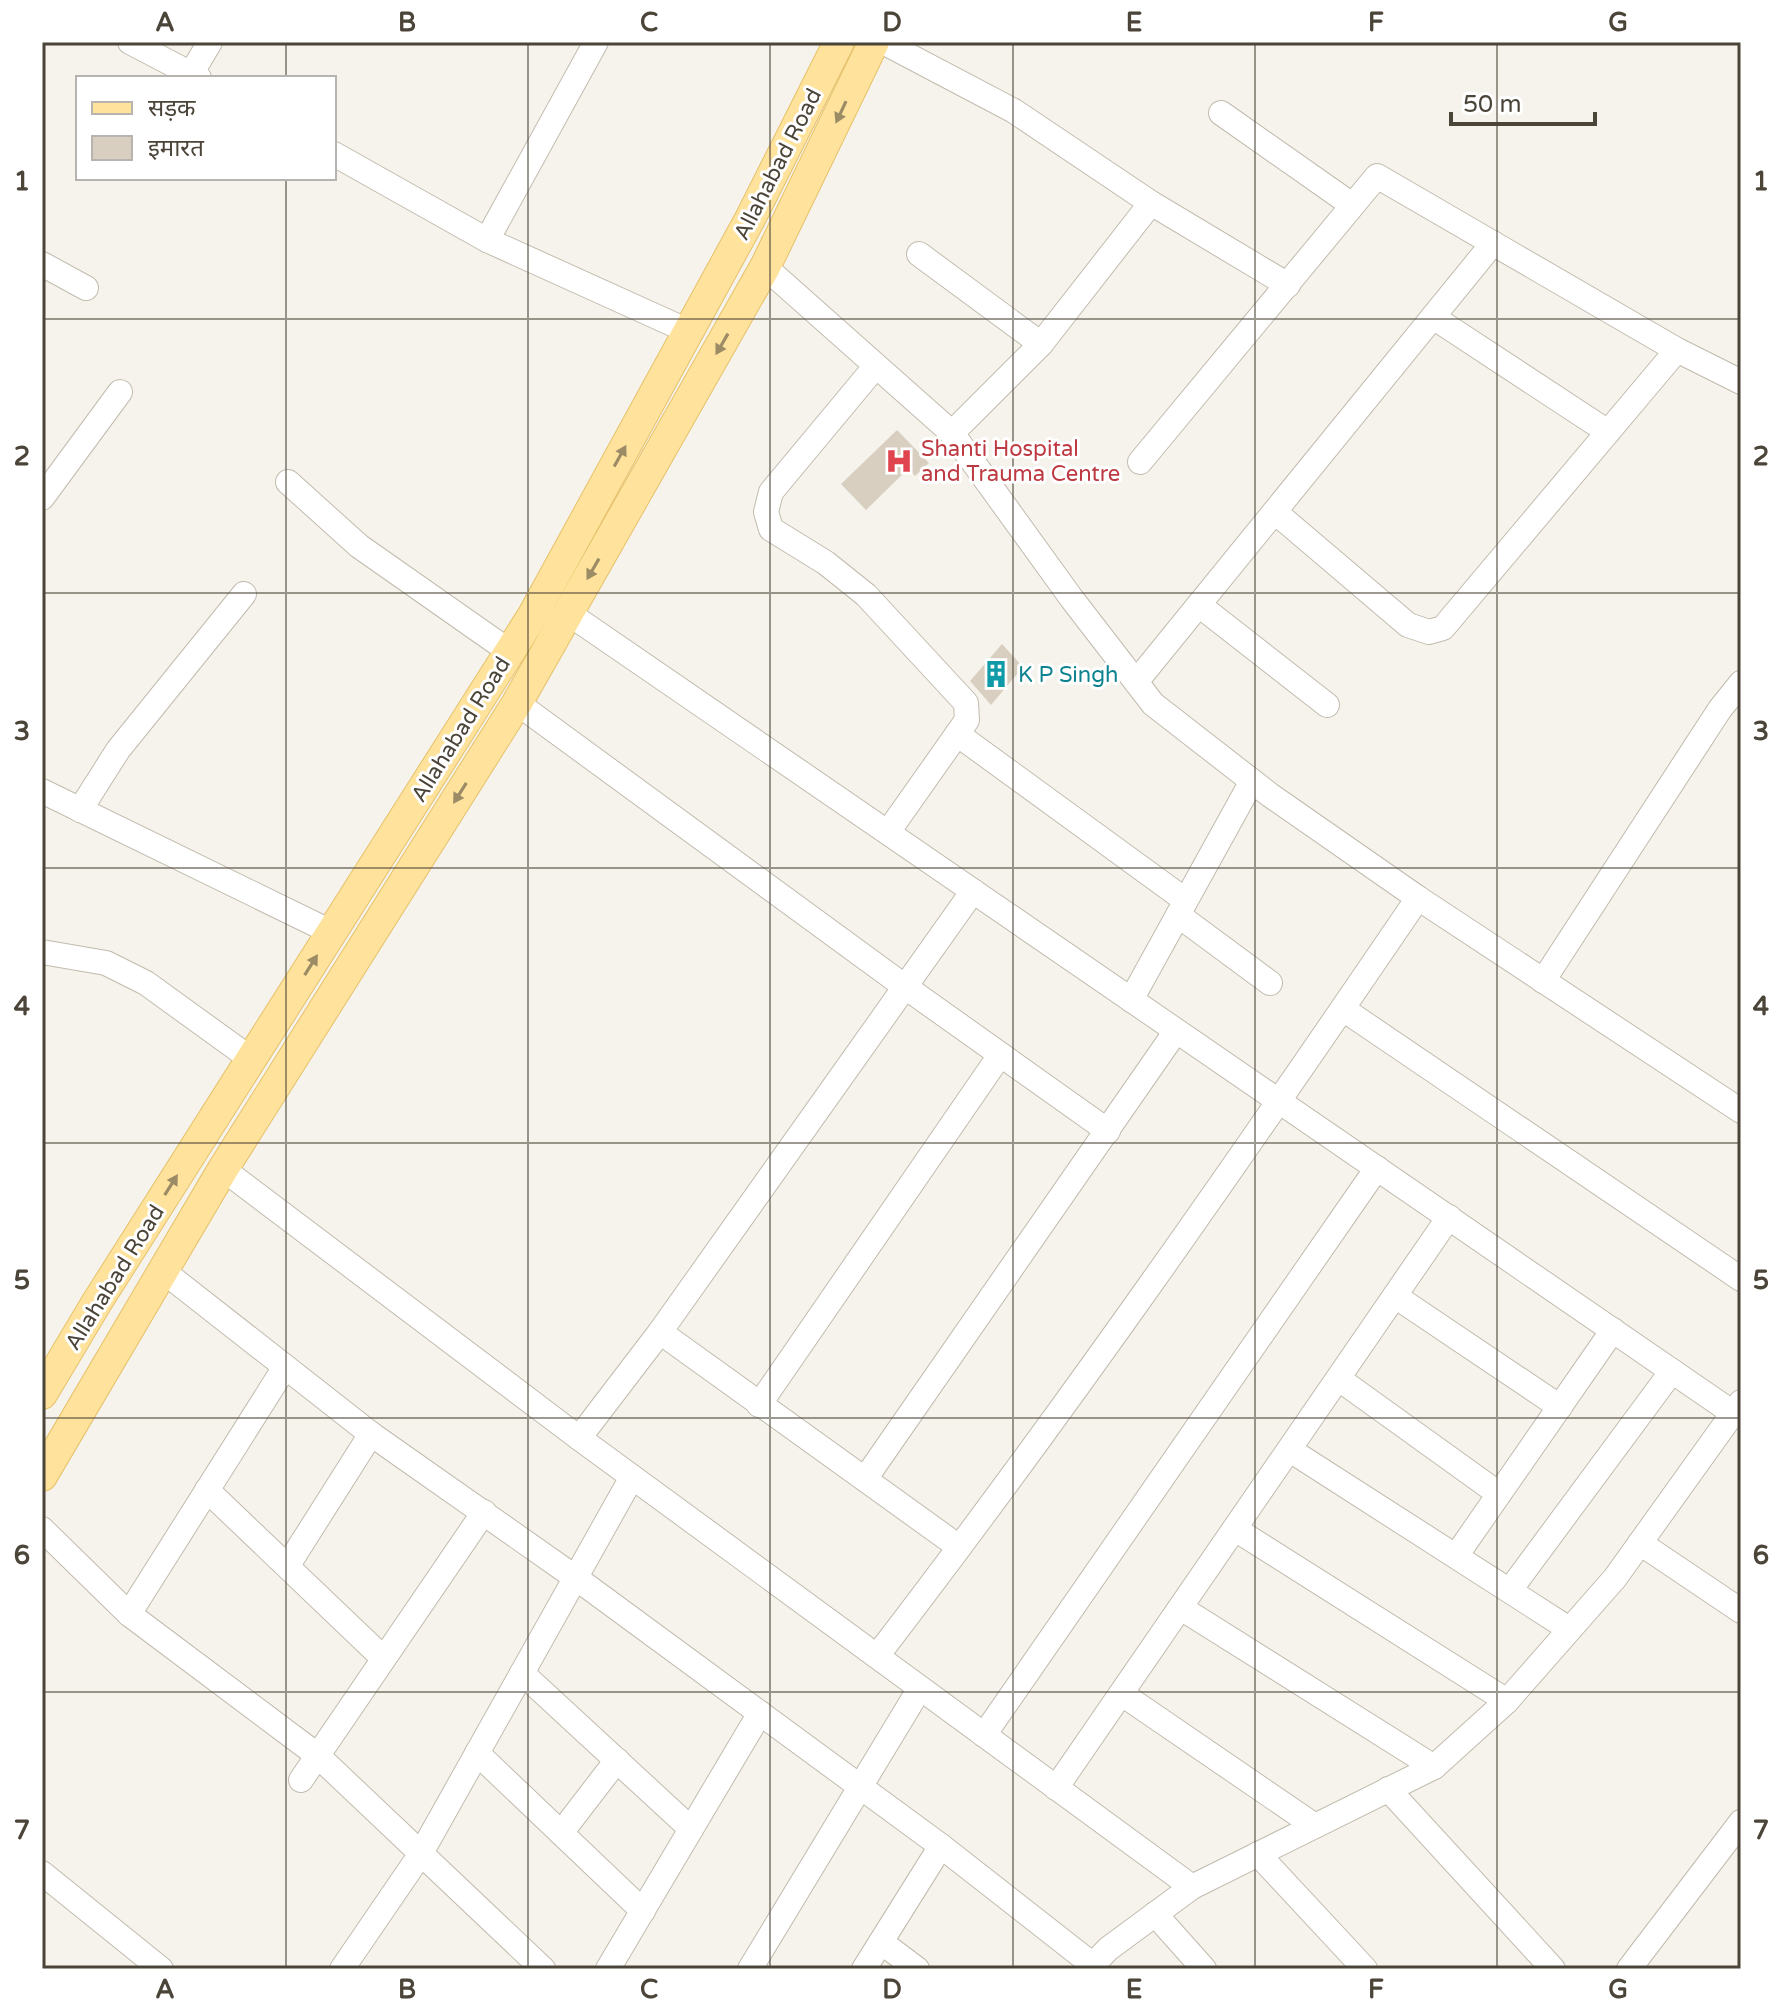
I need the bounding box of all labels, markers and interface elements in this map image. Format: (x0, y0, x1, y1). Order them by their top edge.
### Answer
text: A (155, 7, 175, 38)
text: B (398, 7, 416, 38)
text: C (640, 7, 658, 38)
text: D (882, 7, 902, 38)
text: E (1126, 7, 1142, 38)
text: F (1368, 7, 1384, 38)
text: G (1608, 7, 1628, 38)
legend (76, 76, 336, 180)
scale bar (1451, 76, 1595, 126)
street label: Allahabad Road (729, 84, 827, 245)
text: 50 m (1463, 90, 1521, 119)
text: सड़क (148, 94, 196, 123)
one-way arrow (834, 101, 848, 124)
text: इमारत (148, 134, 205, 163)
text: 1 (14, 166, 30, 197)
text: 1 (1753, 166, 1769, 197)
one-way arrow (715, 332, 729, 355)
place label: Shanti Hospital and Trauma Centre (921, 436, 1120, 487)
text: 2 (14, 441, 30, 472)
text: 2 (1753, 441, 1769, 472)
one-way arrow (613, 445, 627, 467)
hospital icon: Shanti Hospital and Trauma Centre (884, 446, 914, 476)
one-way arrow (586, 558, 600, 581)
street label: Allahabad Road (406, 652, 516, 807)
building icon: K P Singh (981, 659, 1011, 689)
place label: K P Singh (1018, 662, 1118, 688)
text: 3 (14, 716, 30, 747)
text: 3 (1753, 716, 1769, 747)
one-way arrow (454, 782, 468, 804)
one-way arrow (303, 954, 317, 976)
text: 4 (14, 991, 30, 1022)
text: 4 (1753, 991, 1769, 1022)
one-way arrow (164, 1174, 179, 1195)
street label: Allahabad Road (60, 1200, 170, 1355)
text: 5 (14, 1265, 30, 1296)
text: 5 (1753, 1265, 1769, 1296)
text: 6 (14, 1540, 30, 1571)
text: 6 (1753, 1540, 1769, 1571)
text: 7 (14, 1815, 30, 1846)
text: 7 (1753, 1815, 1769, 1846)
text: A (155, 1974, 175, 2005)
text: B (398, 1974, 416, 2005)
text: C (640, 1974, 658, 2005)
text: D (882, 1974, 902, 2005)
text: E (1126, 1974, 1142, 2005)
text: F (1368, 1974, 1384, 2005)
text: G (1608, 1974, 1628, 2005)

